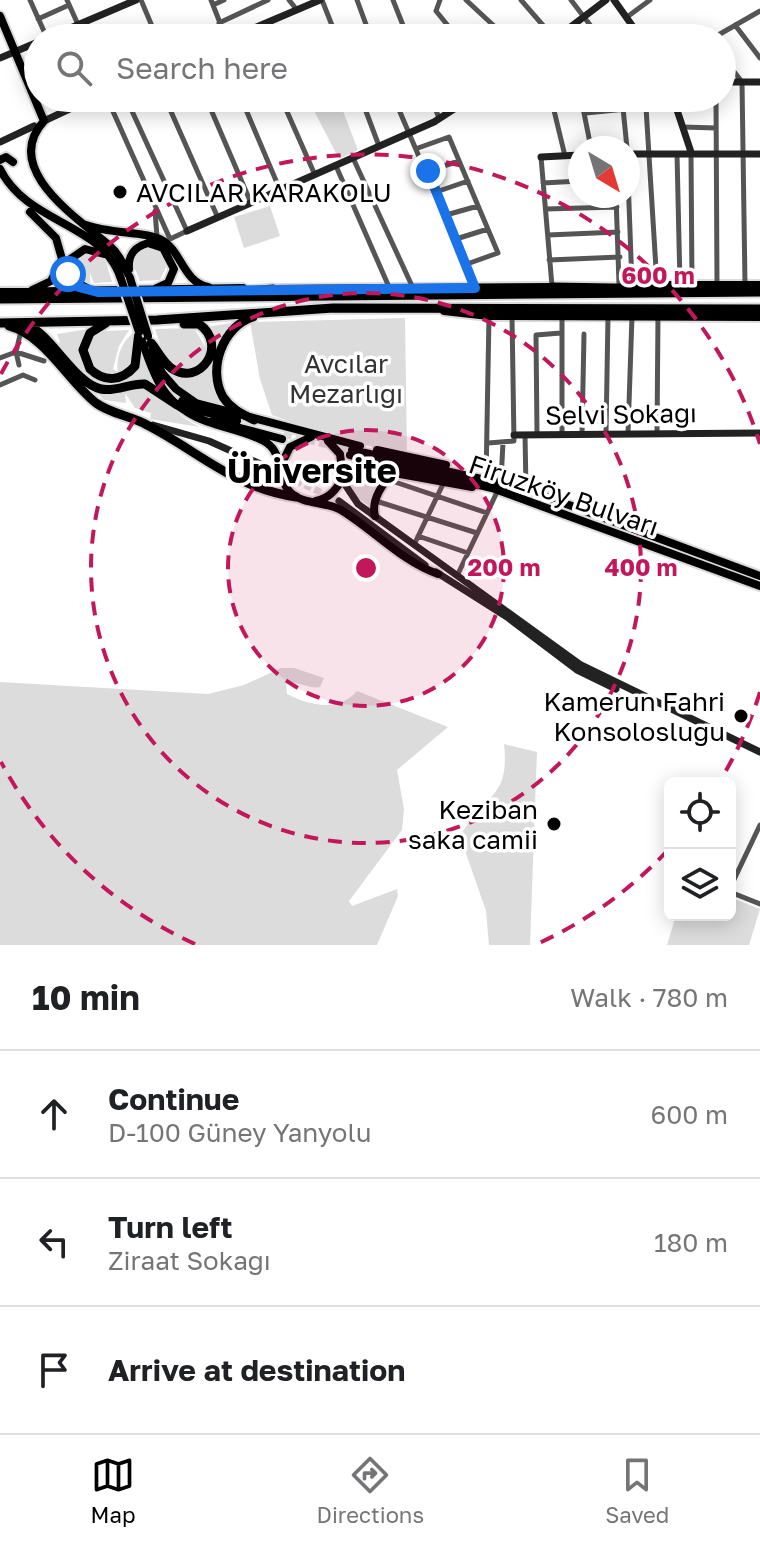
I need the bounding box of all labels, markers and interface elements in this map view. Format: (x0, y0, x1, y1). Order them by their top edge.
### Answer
search box (24, 24, 736, 112)
icon: search (52, 46, 96, 90)
text: Search here (116, 50, 288, 86)
north arrow (568, 136, 640, 208)
route end (410, 153, 446, 189)
place label: AVCILAR KARAKOLU (136, 177, 392, 208)
marker: AVCILAR KARAKOLU (111, 183, 129, 201)
route start (50, 256, 86, 292)
text: 600 m (621, 260, 695, 289)
park label: Avcılar Mezarlığı (289, 348, 403, 409)
street label: Selvi Sokağı (545, 397, 697, 431)
street label: Firuzköy Bulvarı (465, 448, 663, 542)
district label: Üniversite (227, 450, 397, 490)
text: 200 m (468, 552, 540, 581)
text: 400 m (604, 552, 678, 581)
centre of rings (352, 554, 380, 582)
place label: Kamerun Fahri Konsolosluğu (543, 686, 725, 747)
marker: Kamerun Fahri Konsolosluğu (732, 707, 750, 725)
map controls (664, 777, 736, 921)
button: locate (664, 777, 736, 849)
place label: Keziban saka camii (408, 794, 538, 855)
marker: Keziban saka camii (545, 815, 563, 833)
button: layers (664, 849, 736, 921)
text: 10 min (32, 977, 140, 1017)
text: Walk · 780 m (570, 982, 728, 1013)
text: Continue (108, 1081, 239, 1117)
icon: ahead (32, 1092, 76, 1136)
text: 600 m (651, 1099, 728, 1130)
text: D-100 Güney Yanyolu (108, 1117, 372, 1148)
text: Turn left (108, 1209, 233, 1245)
icon: left (32, 1220, 76, 1264)
text: 180 m (654, 1227, 728, 1258)
text: Ziraat Sokağı (108, 1245, 271, 1276)
icon: arrive (32, 1348, 76, 1392)
text: Arrive at destination (108, 1352, 405, 1388)
tab: Map (91, 1453, 135, 1528)
tab: Directions (317, 1453, 424, 1528)
tab: Saved (605, 1453, 669, 1528)

